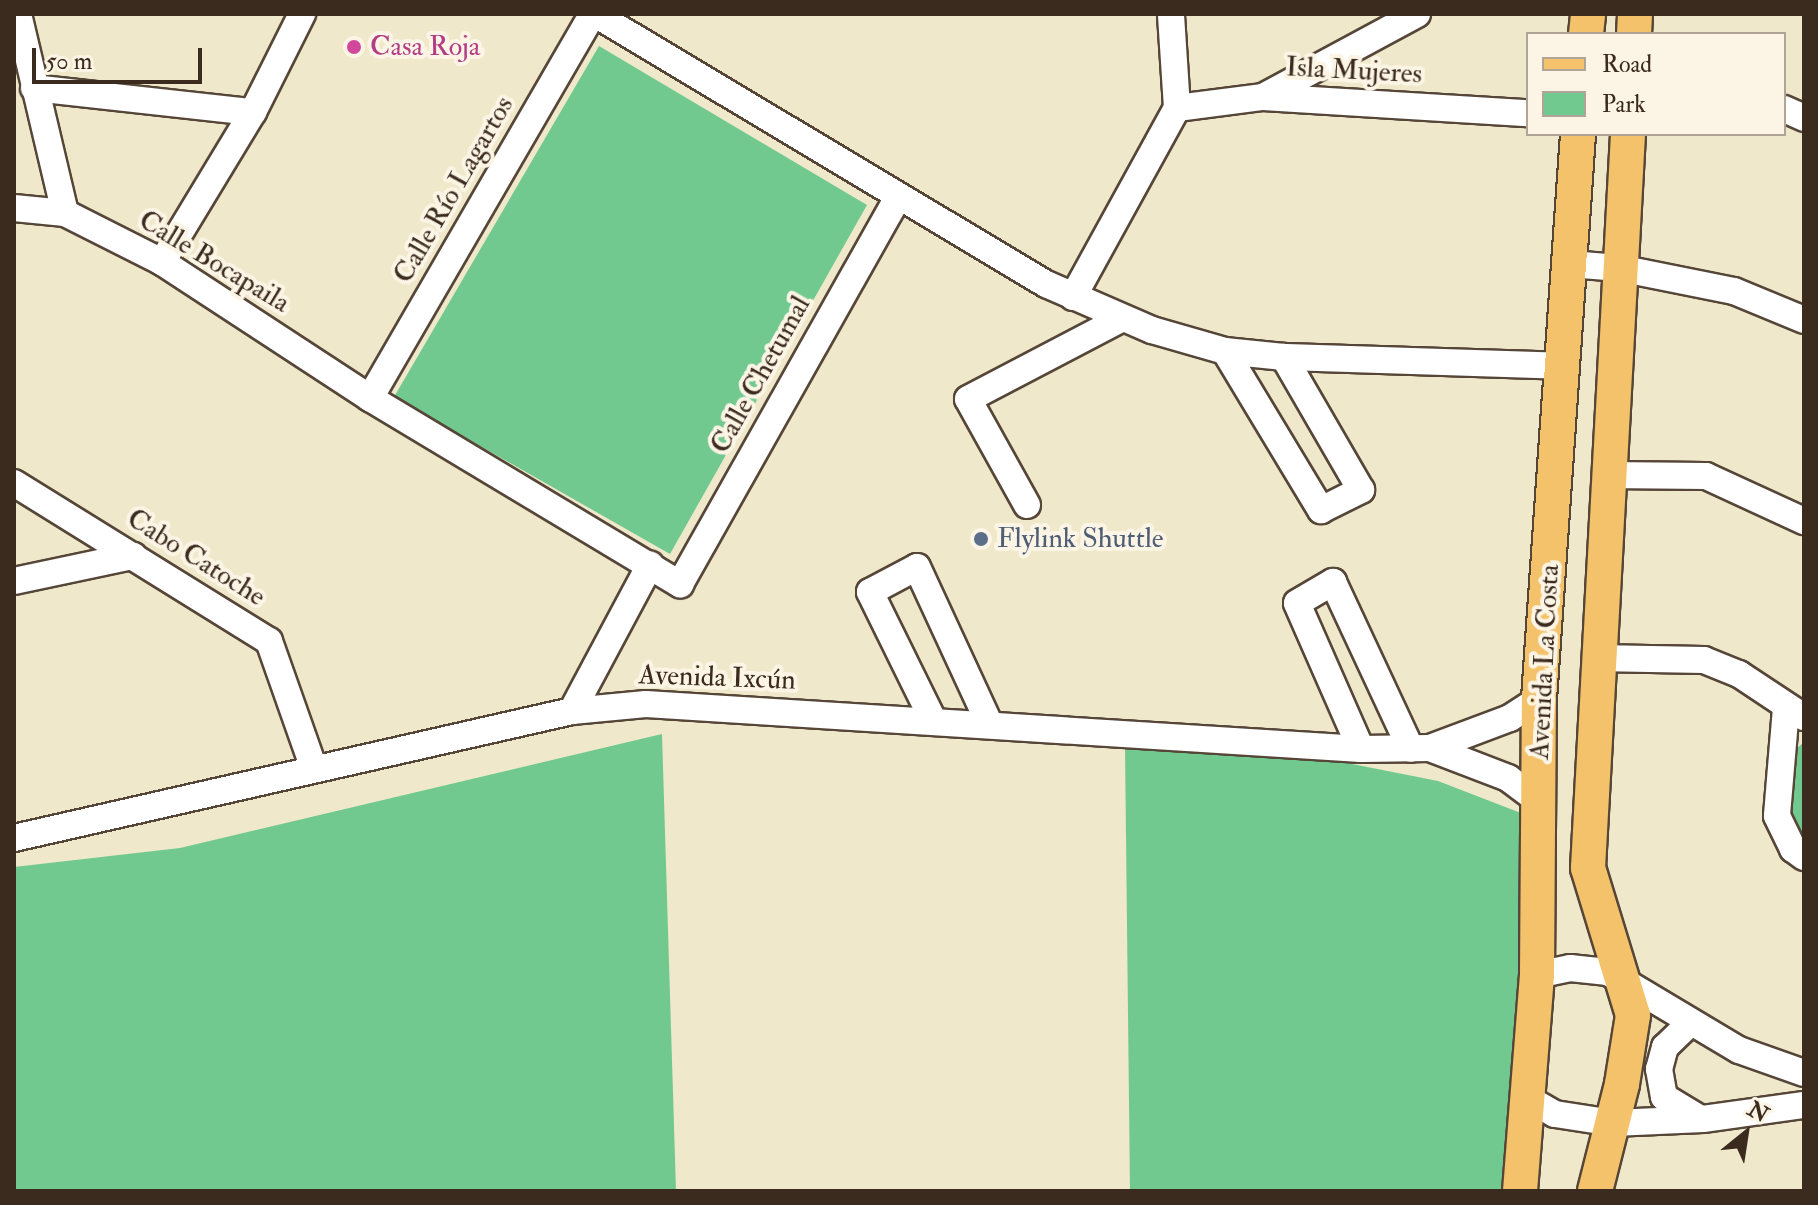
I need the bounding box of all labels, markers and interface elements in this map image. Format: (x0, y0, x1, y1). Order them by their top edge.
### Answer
place label: Casa Roja (370, 30, 480, 64)
scale bar (36, 32, 206, 82)
legend (1526, 32, 1786, 136)
marker: Casa Roja (345, 38, 363, 56)
text: 50 m (46, 46, 92, 77)
text: Road (1602, 49, 1652, 80)
street label: Isla Mujeres (1285, 51, 1423, 91)
text: Park (1602, 89, 1646, 120)
street label: Calle Río Lagartos (387, 91, 521, 289)
street label: Calle Bocapaila (132, 204, 296, 320)
street label: Calle Chetumal (704, 290, 818, 460)
street label: Cabo Catoche (121, 502, 271, 614)
place label: Flylink Shuttle (997, 522, 1164, 556)
marker: Flylink Shuttle (972, 530, 990, 548)
street label: Avenida La Costa (1523, 564, 1567, 760)
street label: Avenida Ixcún (638, 658, 796, 698)
north arrow (1706, 1093, 1786, 1173)
text: N (1742, 1095, 1774, 1129)

